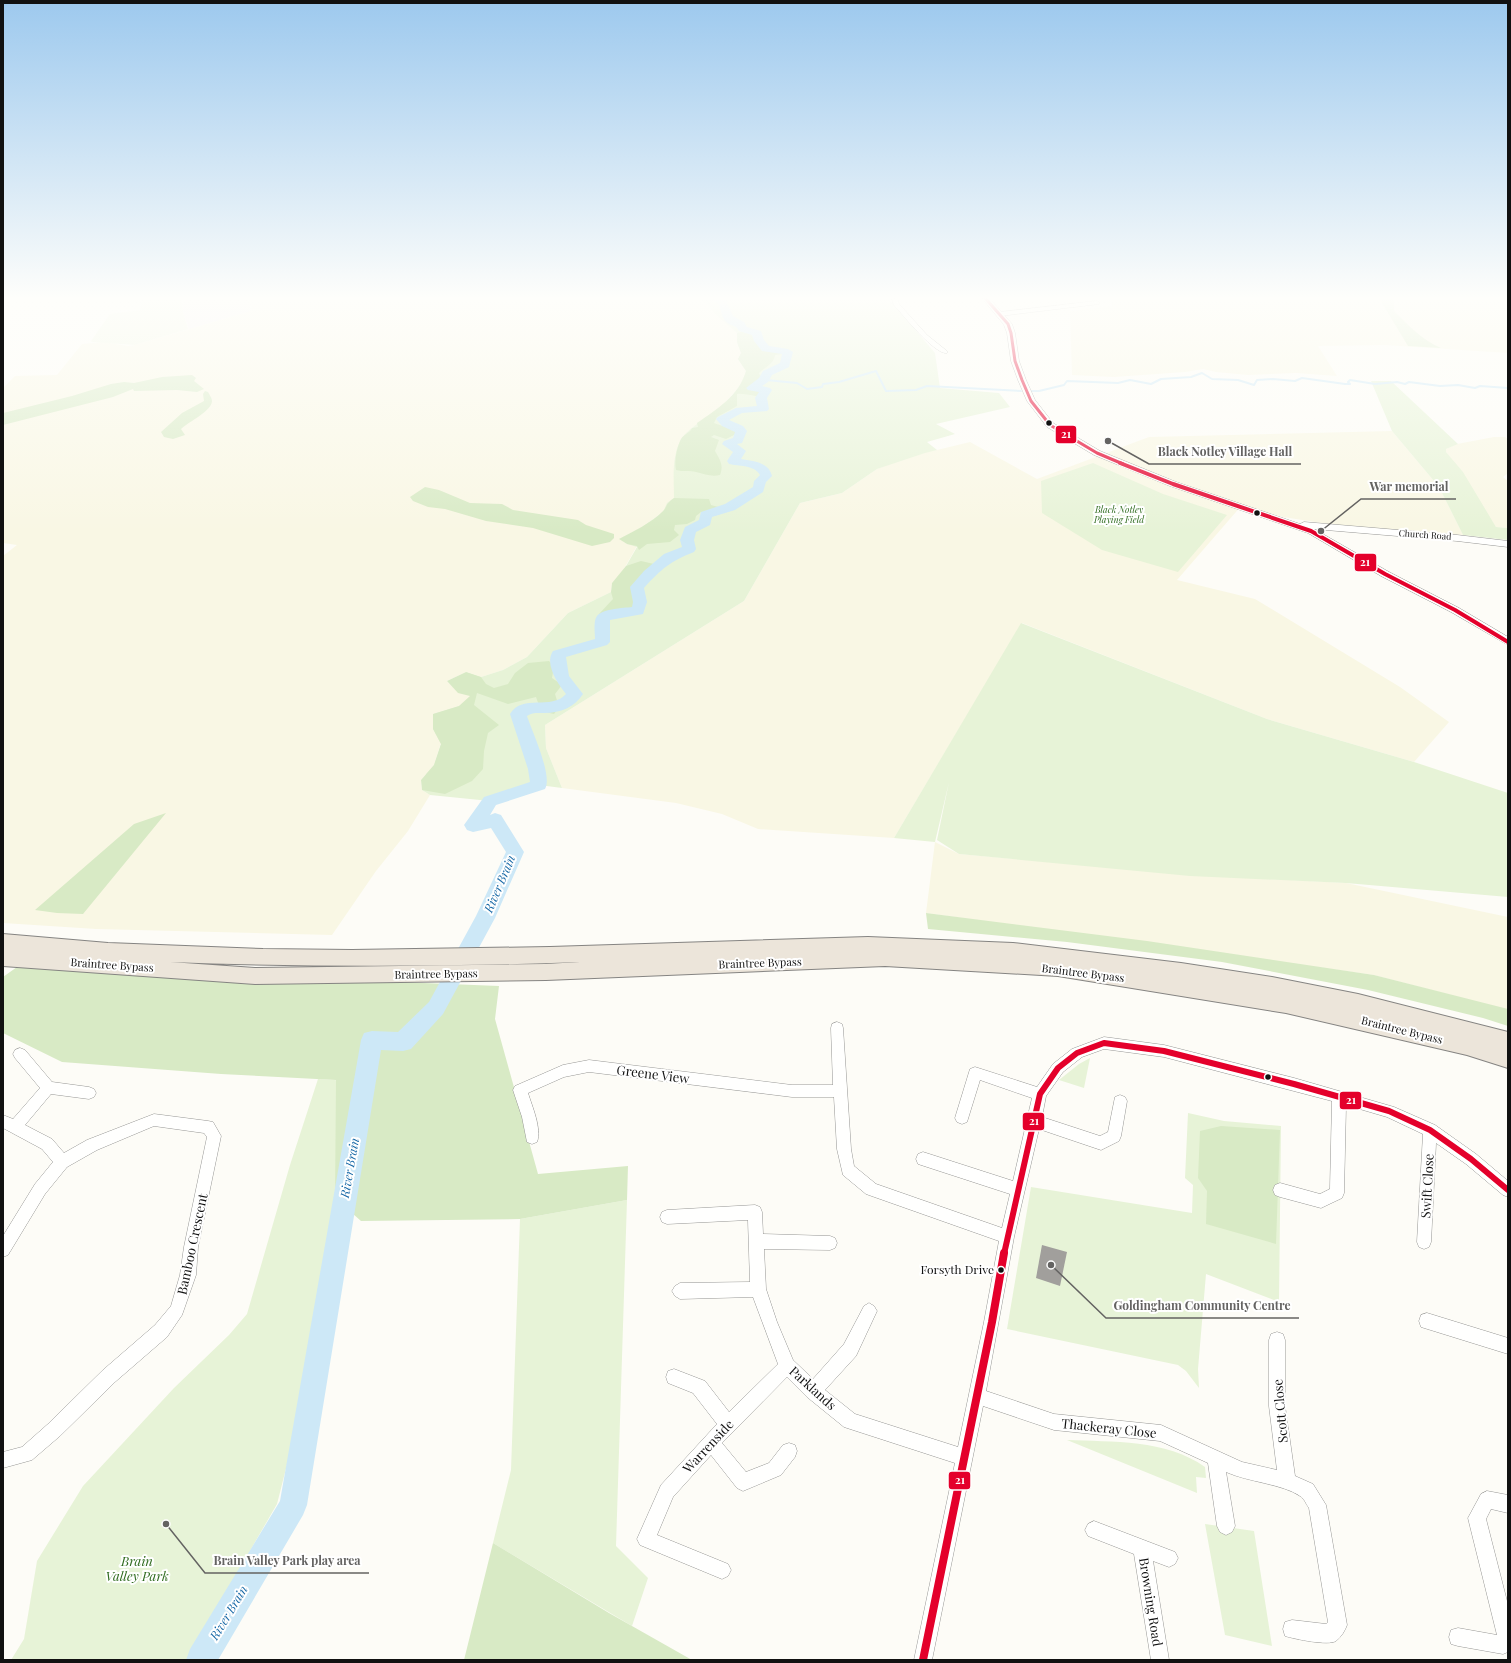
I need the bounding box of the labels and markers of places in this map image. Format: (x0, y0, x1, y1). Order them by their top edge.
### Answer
unlabelled marker (1044, 418, 1054, 428)
callout: Black Notley Village Hall (1149, 440, 1301, 464)
callout: War memorial (1361, 475, 1456, 499)
unlabelled marker (1252, 508, 1262, 518)
unlabelled marker (1263, 1072, 1273, 1082)
place label: Forsyth Drive (920, 1261, 994, 1277)
marker: Forsyth Drive (996, 1265, 1006, 1275)
callout: Goldingham Community Centre (1106, 1294, 1299, 1318)
callout: Brain Valley Park play area (205, 1549, 369, 1573)

